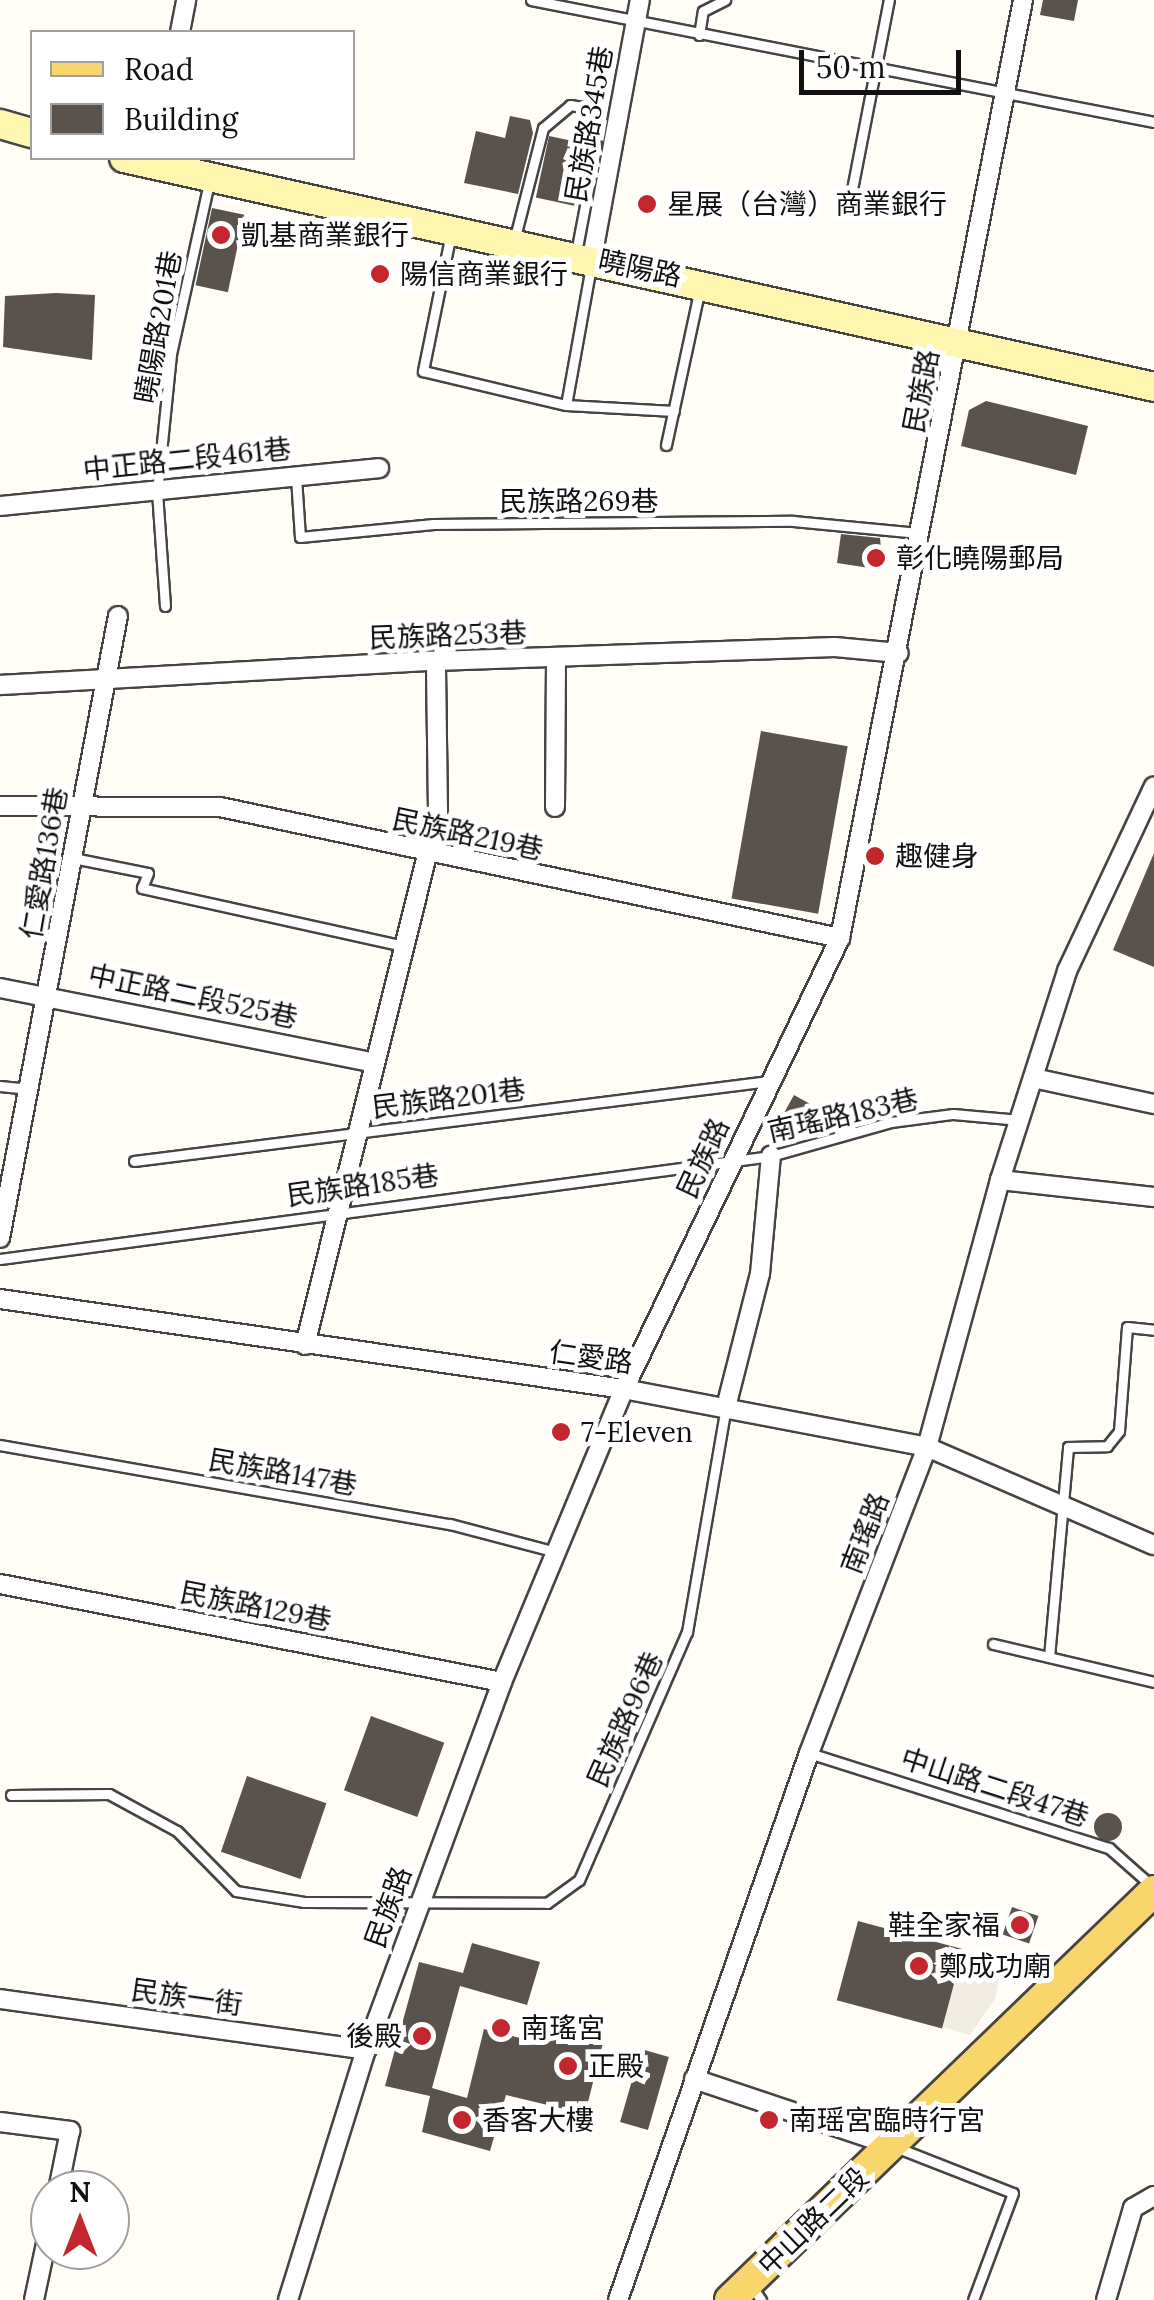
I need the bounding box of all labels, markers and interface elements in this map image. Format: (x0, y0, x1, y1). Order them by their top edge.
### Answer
legend (30, 30, 355, 160)
scale bar (804, 30, 966, 92)
street label: 民族路345巷 (559, 43, 619, 205)
text: 50 m (816, 48, 886, 86)
text: Road (124, 50, 194, 88)
text: Building (124, 100, 238, 138)
place label: 星展（台灣）商業銀行 (667, 187, 947, 221)
marker: 星展（台灣）商業銀行 (636, 193, 658, 215)
place label: 凱基商業銀行 (241, 218, 409, 252)
marker: 凱基商業銀行 (210, 224, 232, 246)
street label: 曉陽路 (595, 243, 685, 293)
street label: 曉陽路201巷 (128, 248, 188, 406)
place label: 陽信商業銀行 (400, 257, 568, 291)
marker: 陽信商業銀行 (369, 263, 391, 285)
street label: 民族路 (896, 347, 946, 435)
street label: 中正路二段461巷 (81, 431, 293, 487)
street label: 民族路269巷 (499, 484, 659, 518)
place label: 彰化曉陽郵局 (896, 541, 1064, 575)
marker: 彰化曉陽郵局 (865, 547, 887, 569)
street label: 民族路253巷 (369, 615, 527, 655)
street label: 仁愛路136巷 (14, 784, 74, 942)
street label: 民族路219巷 (389, 802, 547, 866)
place label: 趣健身 (895, 839, 979, 873)
marker: 趣健身 (864, 845, 886, 867)
street label: 中正路二段525巷 (85, 957, 301, 1035)
street label: 民族路201巷 (370, 1072, 528, 1124)
street label: 南瑤路183巷 (764, 1081, 922, 1149)
street label: 民族路 (670, 1113, 736, 1203)
street label: 民族路185巷 (285, 1158, 441, 1212)
street label: 仁愛路 (547, 1335, 635, 1379)
place label: 7-Eleven (581, 1415, 693, 1449)
marker: 7-Eleven (550, 1421, 572, 1443)
street label: 民族路147巷 (206, 1442, 360, 1502)
street label: 南瑤路 (834, 1488, 896, 1578)
street label: 民族路129巷 (177, 1575, 335, 1637)
street label: 民族路96巷 (580, 1646, 670, 1792)
street label: 中山路二段47巷 (897, 1741, 1093, 1833)
street label: 民族路 (358, 1862, 418, 1952)
place label: 鞋全家福 (888, 1908, 1000, 1942)
marker: 鞋全家福 (1009, 1914, 1031, 1936)
place label: 鄭成功廟 (939, 1949, 1051, 1983)
marker: 鄭成功廟 (908, 1955, 930, 1977)
street label: 民族一街 (129, 1973, 245, 2021)
place label: 南瑤宮 (521, 2011, 605, 2045)
marker: 南瑤宮 (490, 2017, 512, 2039)
place label: 後殿 (346, 2019, 402, 2053)
marker: 後殿 (411, 2025, 433, 2047)
place label: 正殿 (588, 2049, 644, 2083)
marker: 正殿 (557, 2055, 579, 2077)
place label: 香客大樓 (482, 2103, 594, 2137)
place label: 南瑶宮臨時行宮 (789, 2103, 985, 2137)
marker: 香客大樓 (451, 2109, 473, 2131)
marker: 南瑶宮臨時行宮 (758, 2109, 780, 2131)
street label: 中山路二段 (751, 2160, 875, 2282)
north arrow (30, 2170, 130, 2270)
text: N (69, 2174, 91, 2210)

